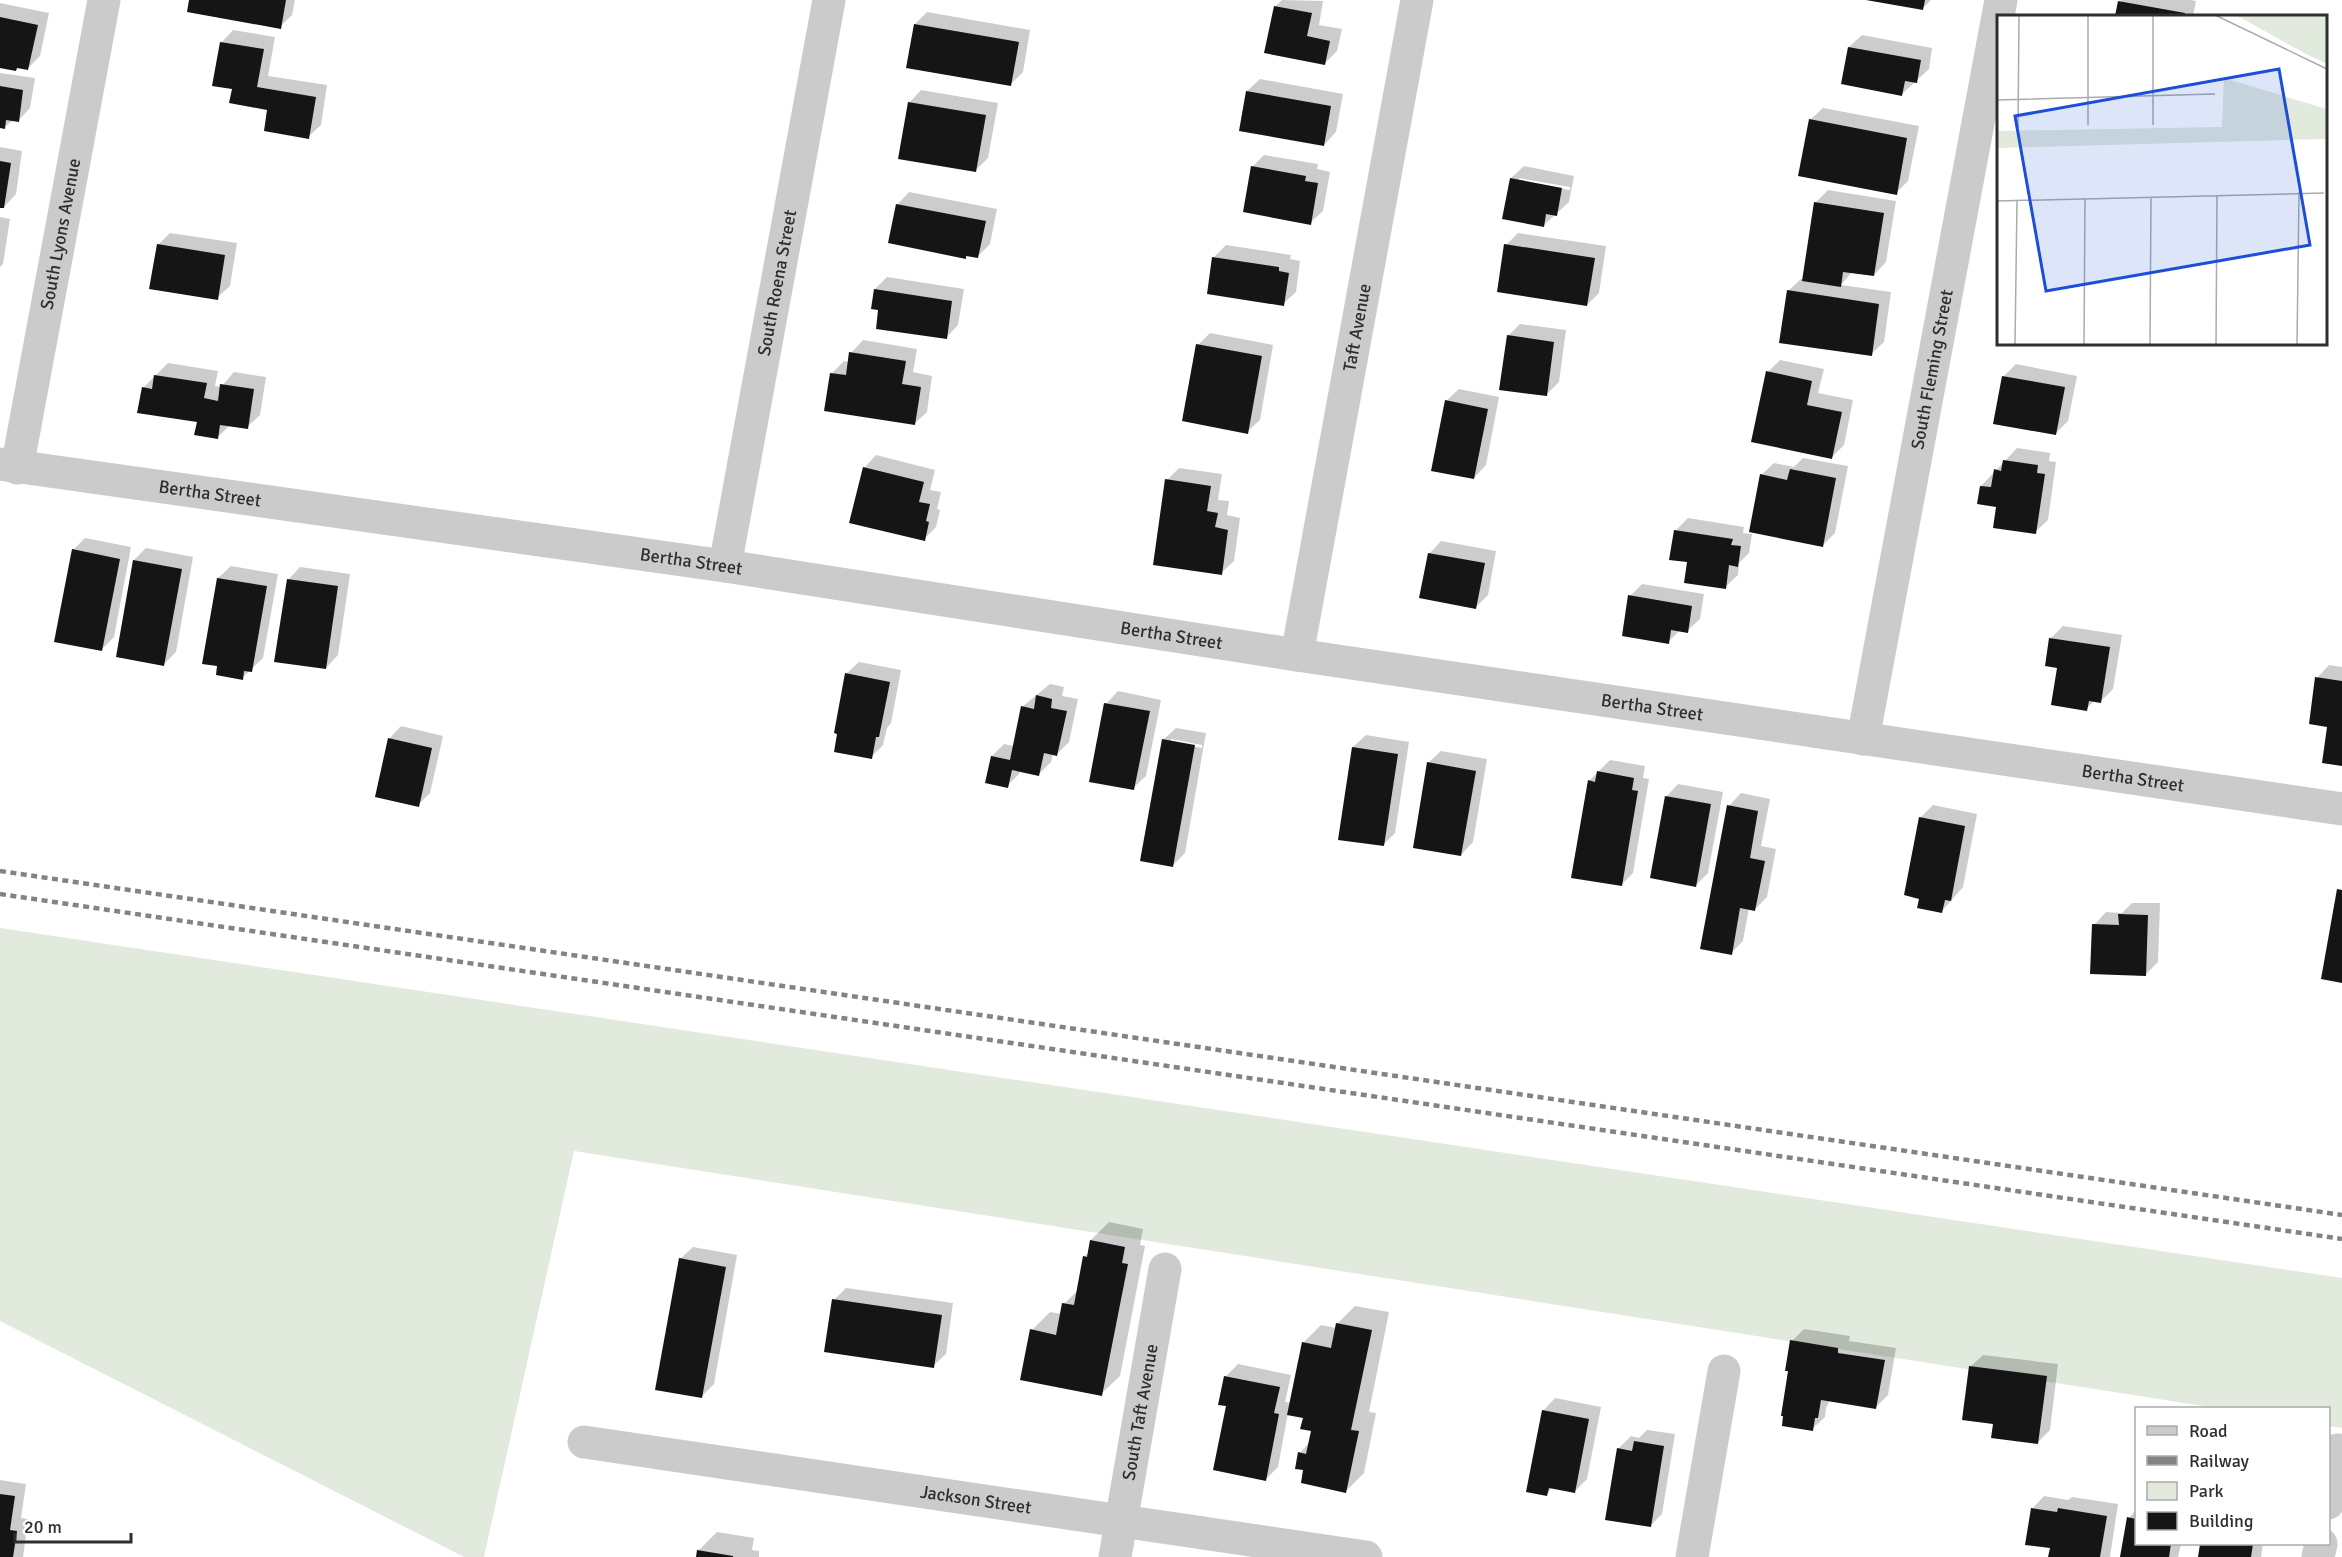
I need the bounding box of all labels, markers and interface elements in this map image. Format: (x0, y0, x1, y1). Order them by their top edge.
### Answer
inset map (1997, 15, 2327, 345)
street label: South Lyons Avenue (36, 157, 85, 311)
street label: South Roena Street (753, 208, 801, 358)
street label: Taft Avenue (1338, 282, 1376, 373)
street label: South Fleming Street (1906, 288, 1958, 451)
street label: Bertha Street (157, 475, 263, 512)
street label: Bertha Street (639, 543, 744, 580)
street label: Bertha Street (1119, 617, 1224, 654)
street label: Bertha Street (1600, 689, 1705, 726)
street label: Bertha Street (2080, 760, 2186, 797)
street label: South Taft Avenue (1117, 1342, 1163, 1482)
legend (2135, 1407, 2330, 1545)
text: Road (2189, 1420, 2228, 1442)
text: Railway (2189, 1450, 2250, 1472)
text: Park (2189, 1480, 2224, 1502)
street label: Jackson Street (919, 1481, 1033, 1519)
scale bar (15, 1506, 130, 1544)
text: Building (2189, 1510, 2253, 1532)
text: 20 m (24, 1516, 62, 1538)

